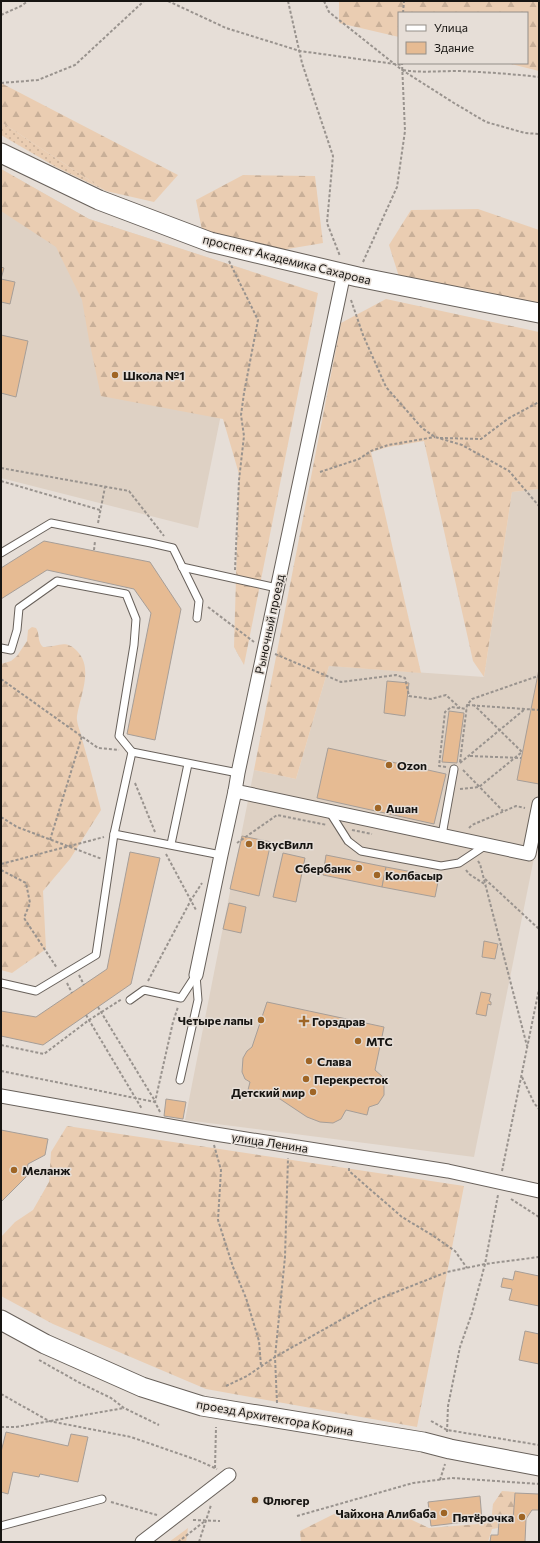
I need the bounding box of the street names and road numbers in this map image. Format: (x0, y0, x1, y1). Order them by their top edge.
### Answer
street label: проспект Академика Сахарова (201, 231, 373, 287)
street label: Рыночный проезд (252, 573, 286, 675)
street label: улица Ленина (231, 1129, 309, 1155)
street label: проезд Архитектора Корина (195, 1396, 355, 1438)

